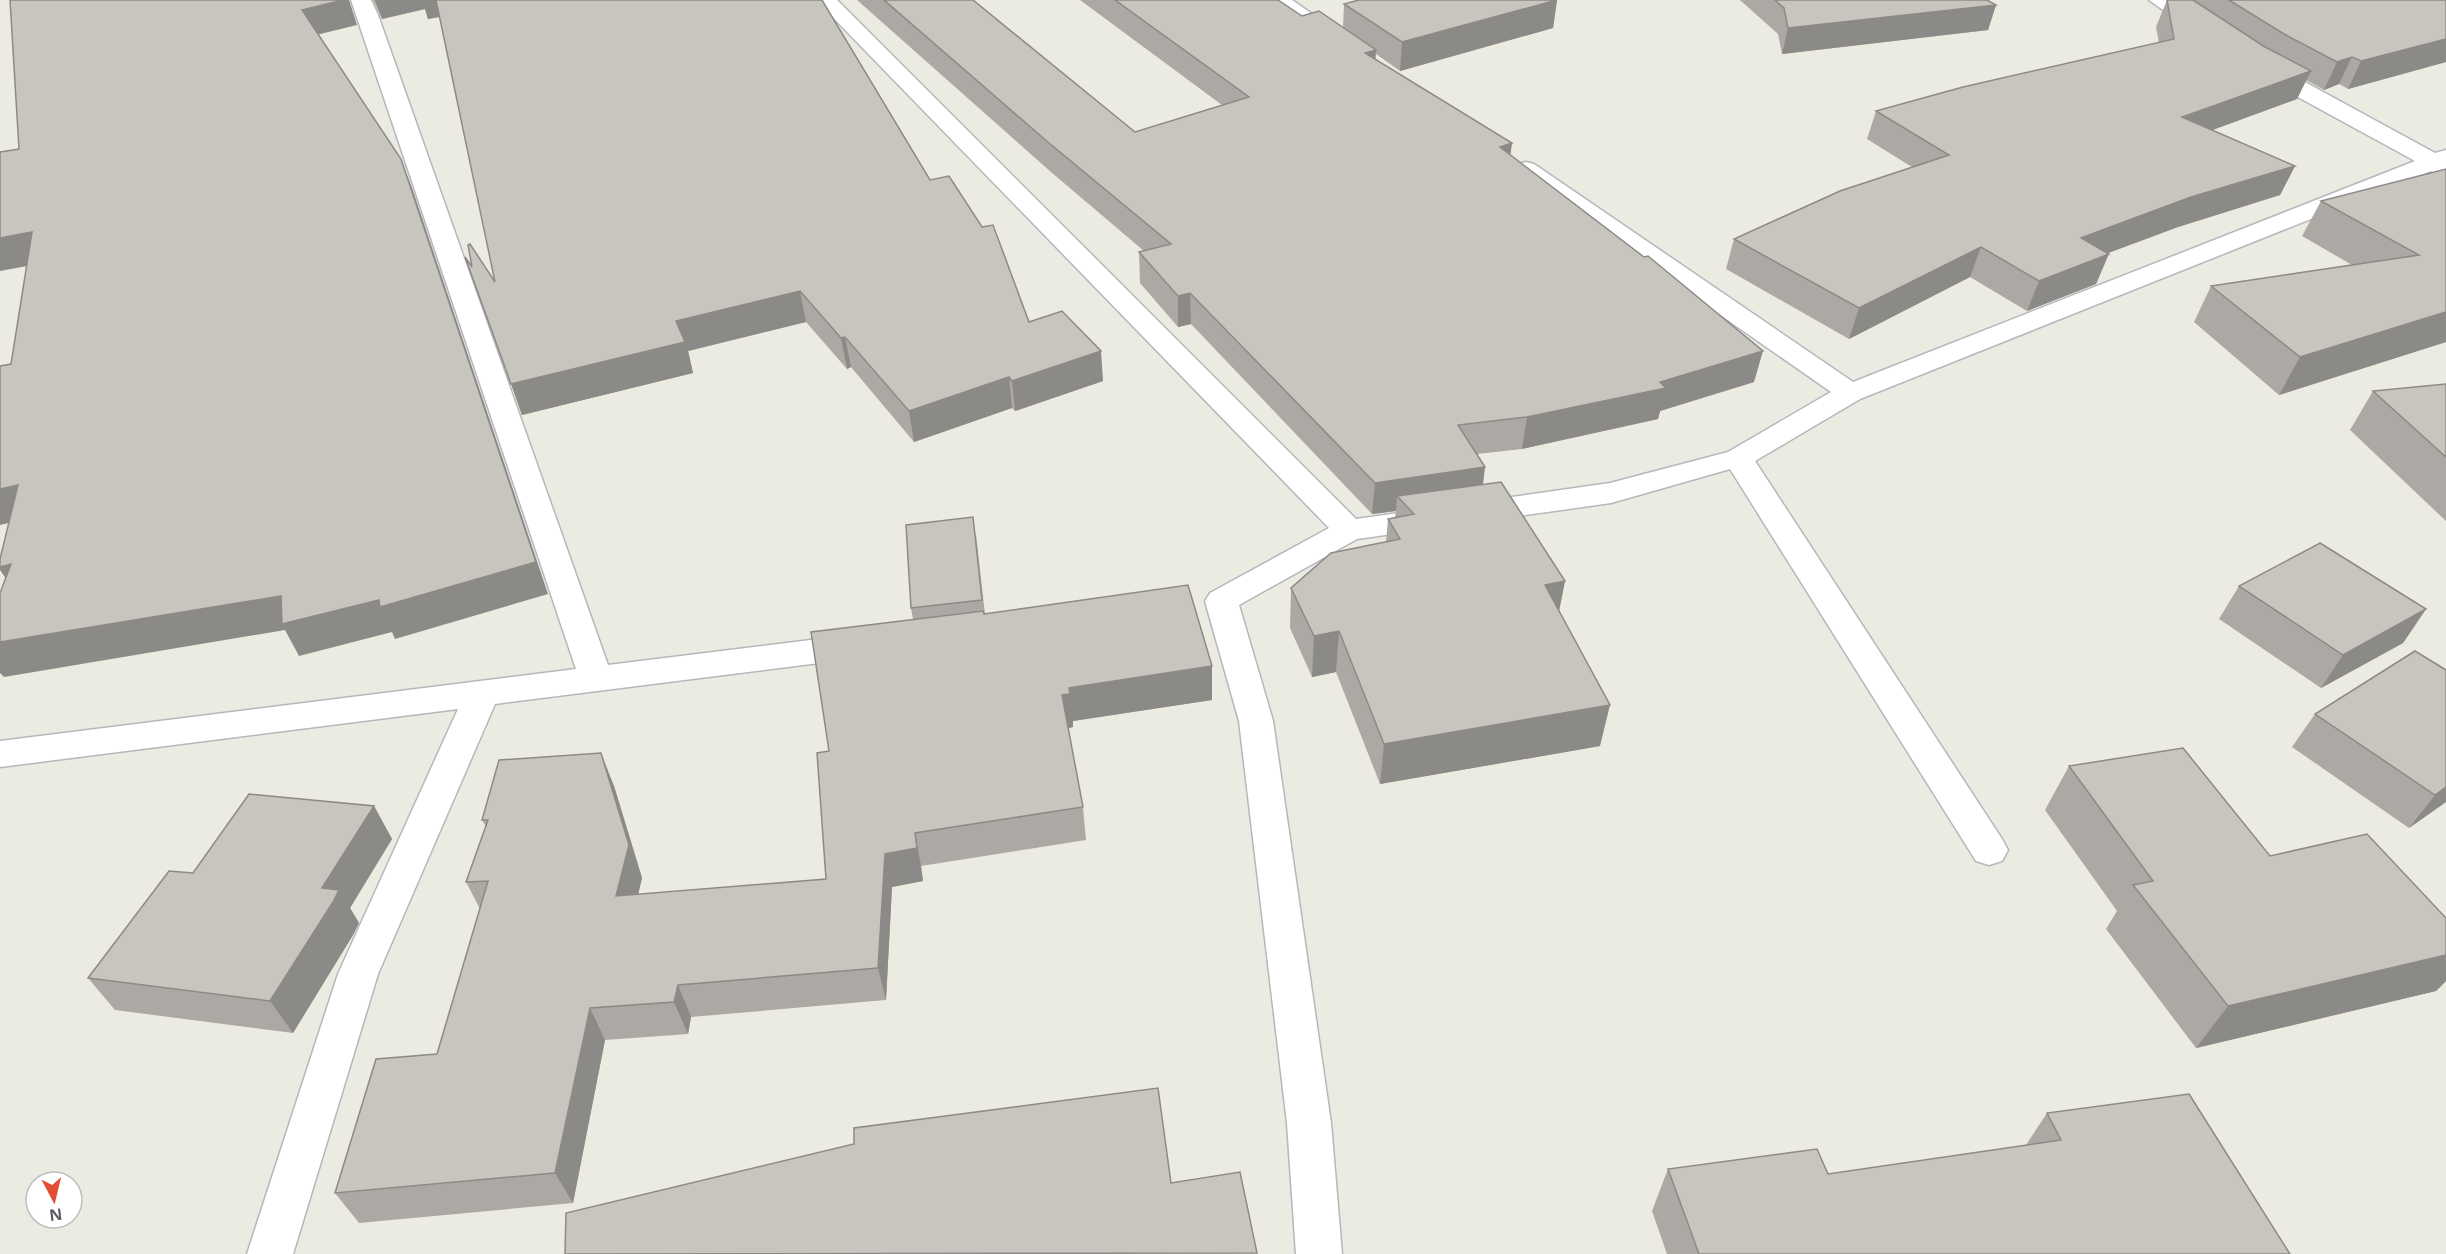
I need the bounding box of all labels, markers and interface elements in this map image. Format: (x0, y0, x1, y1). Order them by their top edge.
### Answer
north arrow (24, 1170, 84, 1230)
text: N (48, 1203, 64, 1227)

